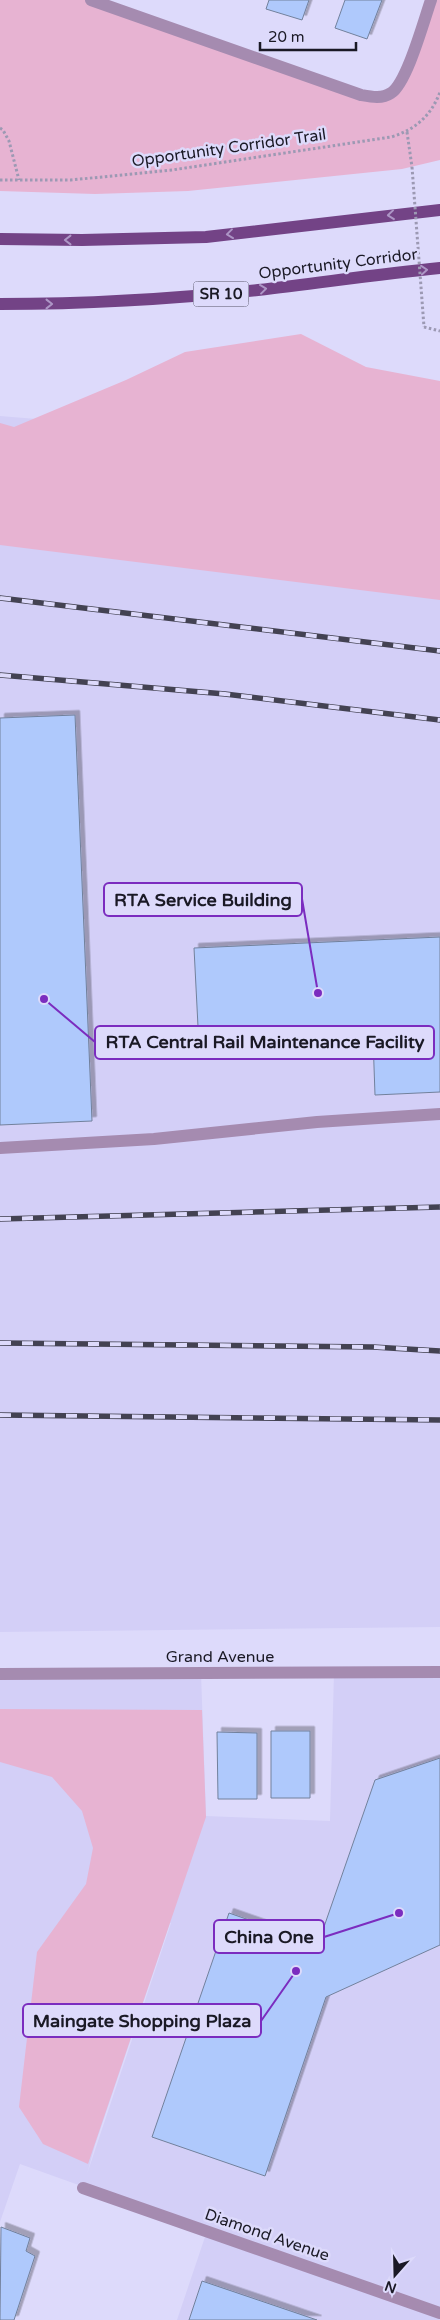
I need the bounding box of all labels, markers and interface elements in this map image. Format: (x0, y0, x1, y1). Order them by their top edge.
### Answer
scale bar (260, 20, 356, 52)
text: 20 m (268, 28, 305, 46)
street label: Opportunity Corridor Trail (131, 124, 327, 172)
one-way arrow (387, 209, 395, 220)
one-way arrow (226, 228, 234, 239)
one-way arrow (64, 235, 72, 245)
street label: Opportunity Corridor (257, 244, 420, 284)
one-way arrow (421, 264, 429, 275)
road number: SR 10 (194, 282, 248, 306)
one-way arrow (259, 284, 267, 295)
one-way arrow (45, 299, 53, 309)
callout: RTA Service Building (104, 883, 302, 916)
text: RTA Service Building (114, 889, 292, 911)
callout: RTA Central Rail Maintenance Facility (95, 1026, 434, 1059)
text: RTA Central Rail Maintenance Facility (106, 1031, 425, 1053)
street label: Grand Avenue (166, 1647, 274, 1667)
callout: China One (214, 1920, 324, 1953)
text: China One (224, 1926, 314, 1948)
callout: Maingate Shopping Plaza (23, 2004, 261, 2037)
text: Maingate Shopping Plaza (33, 2010, 251, 2032)
street label: Diamond Avenue (202, 2204, 332, 2266)
north arrow (370, 2250, 420, 2300)
text: N (383, 2277, 399, 2297)

